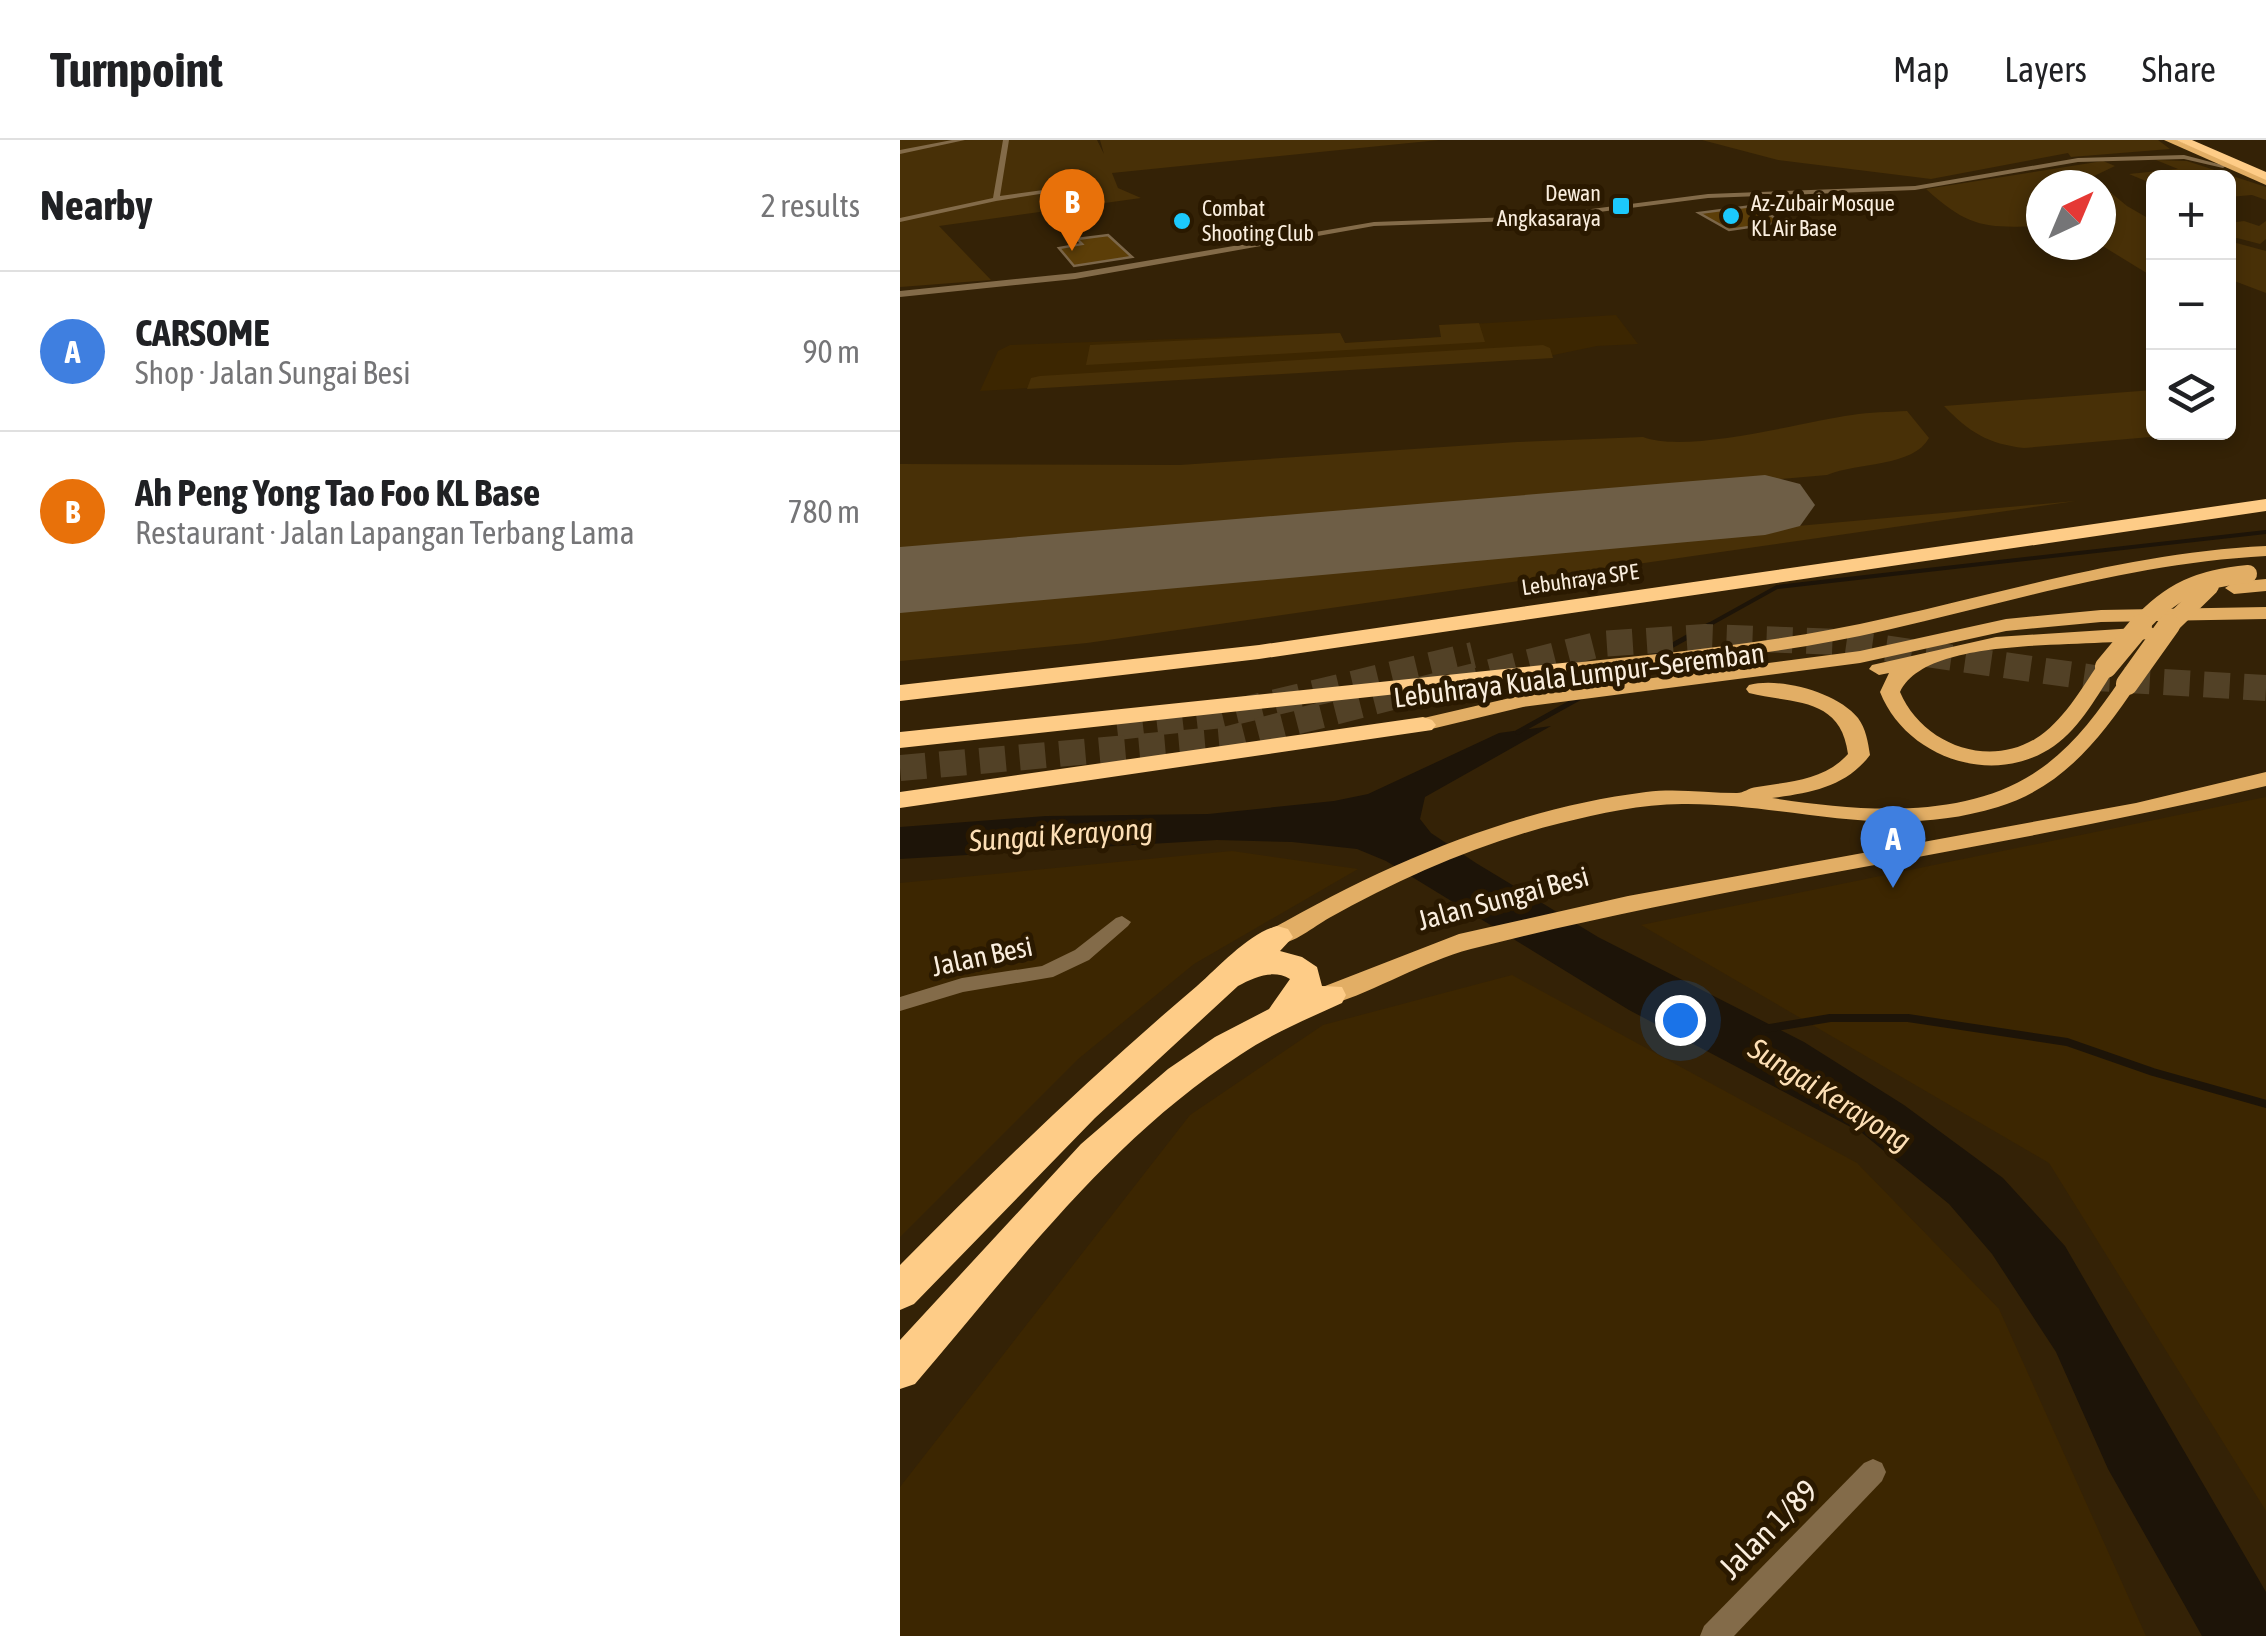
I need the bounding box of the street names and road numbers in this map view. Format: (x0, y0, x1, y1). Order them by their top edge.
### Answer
street label: Lebuhraya SPE (1520, 558, 1641, 600)
street label: Lebuhraya Kuala Lumpur–Seremban (1392, 636, 1766, 714)
street label: Jalan Sungai Besi (1414, 860, 1592, 936)
street label: Jalan Besi (929, 930, 1035, 982)
street label: Jalan 1/89 (1711, 1472, 1825, 1586)

